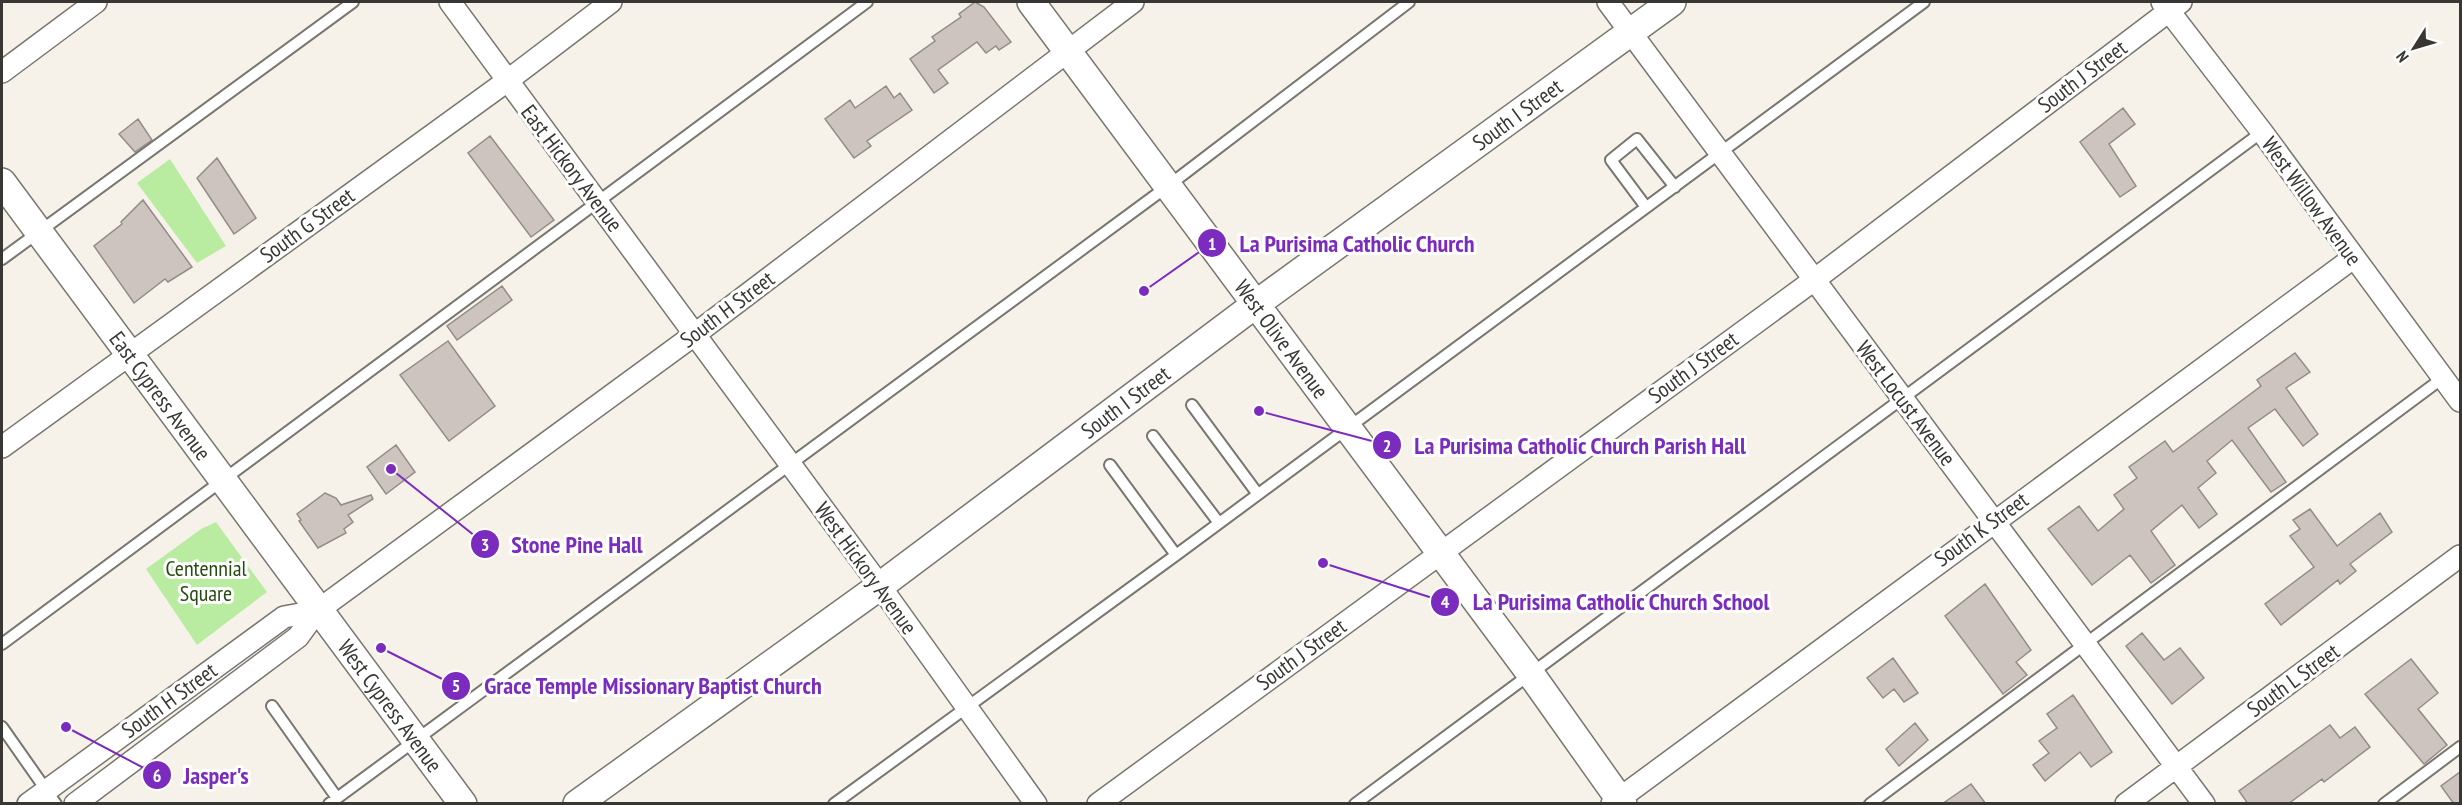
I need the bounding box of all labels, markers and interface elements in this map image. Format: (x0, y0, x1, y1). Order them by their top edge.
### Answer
north arrow (2384, 18, 2444, 78)
street label: South J Street (2032, 33, 2132, 119)
text: N (2391, 48, 2413, 66)
street label: South I Street (1467, 72, 1568, 156)
street label: East Hickory Avenue (515, 99, 629, 237)
street label: West Willow Avenue (2256, 131, 2368, 271)
street label: South G Street (254, 181, 360, 269)
callout: La Purisima Catholic Church (1197, 222, 1487, 264)
text: La Purisima Catholic Church (1240, 228, 1474, 259)
text: 1 (1208, 232, 1216, 255)
street label: South H Street (674, 264, 780, 354)
street label: West Olive Avenue (1228, 274, 1335, 404)
street label: South J Street (1643, 325, 1743, 409)
street label: East Cypress Avenue (103, 326, 217, 466)
street label: West Locust Avenue (1850, 335, 1962, 471)
street label: South I Street (1075, 359, 1176, 444)
callout: La Purisima Catholic Church Parish Hall (1372, 424, 1758, 466)
text: La Purisima Catholic Church Parish Hall (1414, 430, 1746, 461)
text: 2 (1383, 434, 1391, 457)
street label: South K Street (1929, 486, 2033, 572)
street label: West Hickory Avenue (809, 496, 923, 640)
callout: Stone Pine Hall (470, 523, 655, 565)
text: Stone Pine Hall (511, 529, 643, 560)
text: 3 (481, 533, 489, 556)
park label: Centennial Square (165, 554, 247, 607)
callout: La Purisima Catholic Church School (1430, 581, 1781, 623)
text: La Purisima Catholic Church School (1473, 586, 1770, 617)
text: 4 (1441, 590, 1450, 613)
street label: South J Street (1251, 612, 1351, 696)
street label: West Cypress Avenue (332, 634, 449, 778)
street label: South L Street (2241, 637, 2345, 723)
street label: South H Street (116, 656, 222, 744)
callout: Grace Temple Missionary Baptist Church (441, 665, 834, 707)
text: Grace Temple Missionary Baptist Church (484, 670, 822, 701)
text: 5 (452, 674, 460, 697)
callout: Jasper's (142, 754, 261, 796)
text: Jasper's (182, 760, 249, 791)
text: 6 (153, 764, 161, 787)

